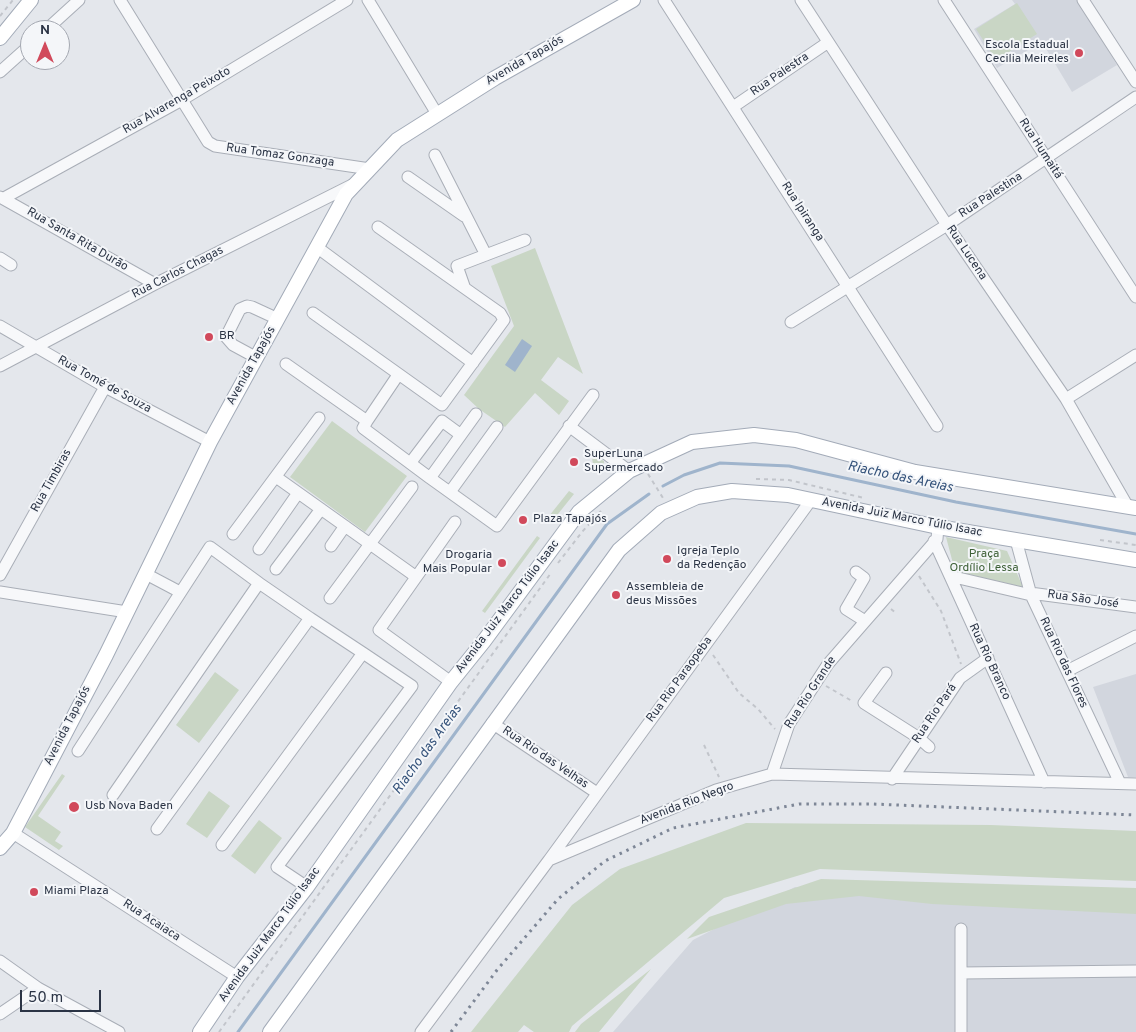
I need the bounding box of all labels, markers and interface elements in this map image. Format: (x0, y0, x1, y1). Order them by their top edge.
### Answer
north arrow (20, 20, 70, 70)
text: N (40, 22, 50, 39)
street label: Avenida Tapajós (483, 33, 567, 89)
place label: Escola Estadual Cecilia Meireles (985, 39, 1069, 67)
marker: Escola Estadual Cecilia Meireles (1073, 47, 1085, 59)
street label: Rua Palestra (748, 50, 812, 100)
street label: Rua Alvarenga Peixoto (121, 64, 233, 138)
street label: Rua Humaitá (1015, 116, 1065, 182)
street label: Rua Tomaz Gonzaga (225, 141, 335, 171)
street label: Rua Palestina (957, 170, 1025, 222)
street label: Rua Ipiranga (777, 180, 827, 244)
street label: Rua Santa Rita Durão (24, 205, 130, 275)
street label: Rua Lucena (942, 223, 990, 283)
street label: Rua Carlos Chagas (130, 244, 226, 302)
street label: Avenida Tapajós (224, 324, 280, 408)
place label: BR (219, 330, 235, 344)
marker: BR (203, 331, 215, 343)
street label: Rua Tomé de Souza (55, 353, 153, 417)
street label: Rua Timbiras (29, 447, 75, 515)
place label: SuperLuna Supermercado (584, 448, 663, 476)
marker: SuperLuna Supermercado (568, 456, 580, 468)
water label: Riacho das Areias (846, 459, 954, 497)
street label: Avenida Juiz Marco Túlio Isaac (820, 495, 984, 541)
place label: Plaza Tapajós (533, 513, 607, 527)
marker: Plaza Tapajós (517, 514, 529, 526)
street label: Avenida Juiz Marco Túlio Isaac (453, 537, 563, 677)
place label: Igreja Teplo da Redenção (677, 545, 746, 573)
park label: Praça Ordílio Lessa (949, 548, 1019, 576)
place label: Drogaria Mais Popular (423, 549, 492, 577)
marker: Igreja Teplo da Redenção (661, 553, 673, 565)
marker: Drogaria Mais Popular (496, 557, 508, 569)
place label: Assembleia de deus Missões (626, 581, 704, 609)
street label: Rua São José (1046, 588, 1120, 612)
marker: Assembleia de deus Missões (610, 589, 622, 601)
street label: Rua Rio das Flores (1036, 615, 1090, 711)
street label: Rua Rio Branco (965, 621, 1013, 703)
street label: Rua Rio Paraopeba (644, 634, 716, 726)
street label: Rua Rio Grande (782, 654, 840, 732)
street label: Rua Rio Pará (910, 681, 960, 747)
street label: Avenida Tapajós (42, 684, 94, 768)
water label: Riacho das Areias (390, 702, 466, 798)
street label: Rua Rio das Velhas (499, 724, 591, 792)
street label: Avenida Rio Negro (638, 779, 736, 829)
marker: Usb Nova Baden (67, 800, 81, 814)
place label: Usb Nova Baden (85, 800, 173, 814)
street label: Avenida Juiz Marco Túlio Isaac (216, 865, 324, 1005)
place label: Miami Plaza (44, 885, 109, 899)
marker: Miami Plaza (28, 886, 40, 898)
street label: Rua Acaiaca (120, 897, 182, 945)
scale bar (22, 980, 104, 1012)
text: 50 m (28, 989, 63, 1008)

